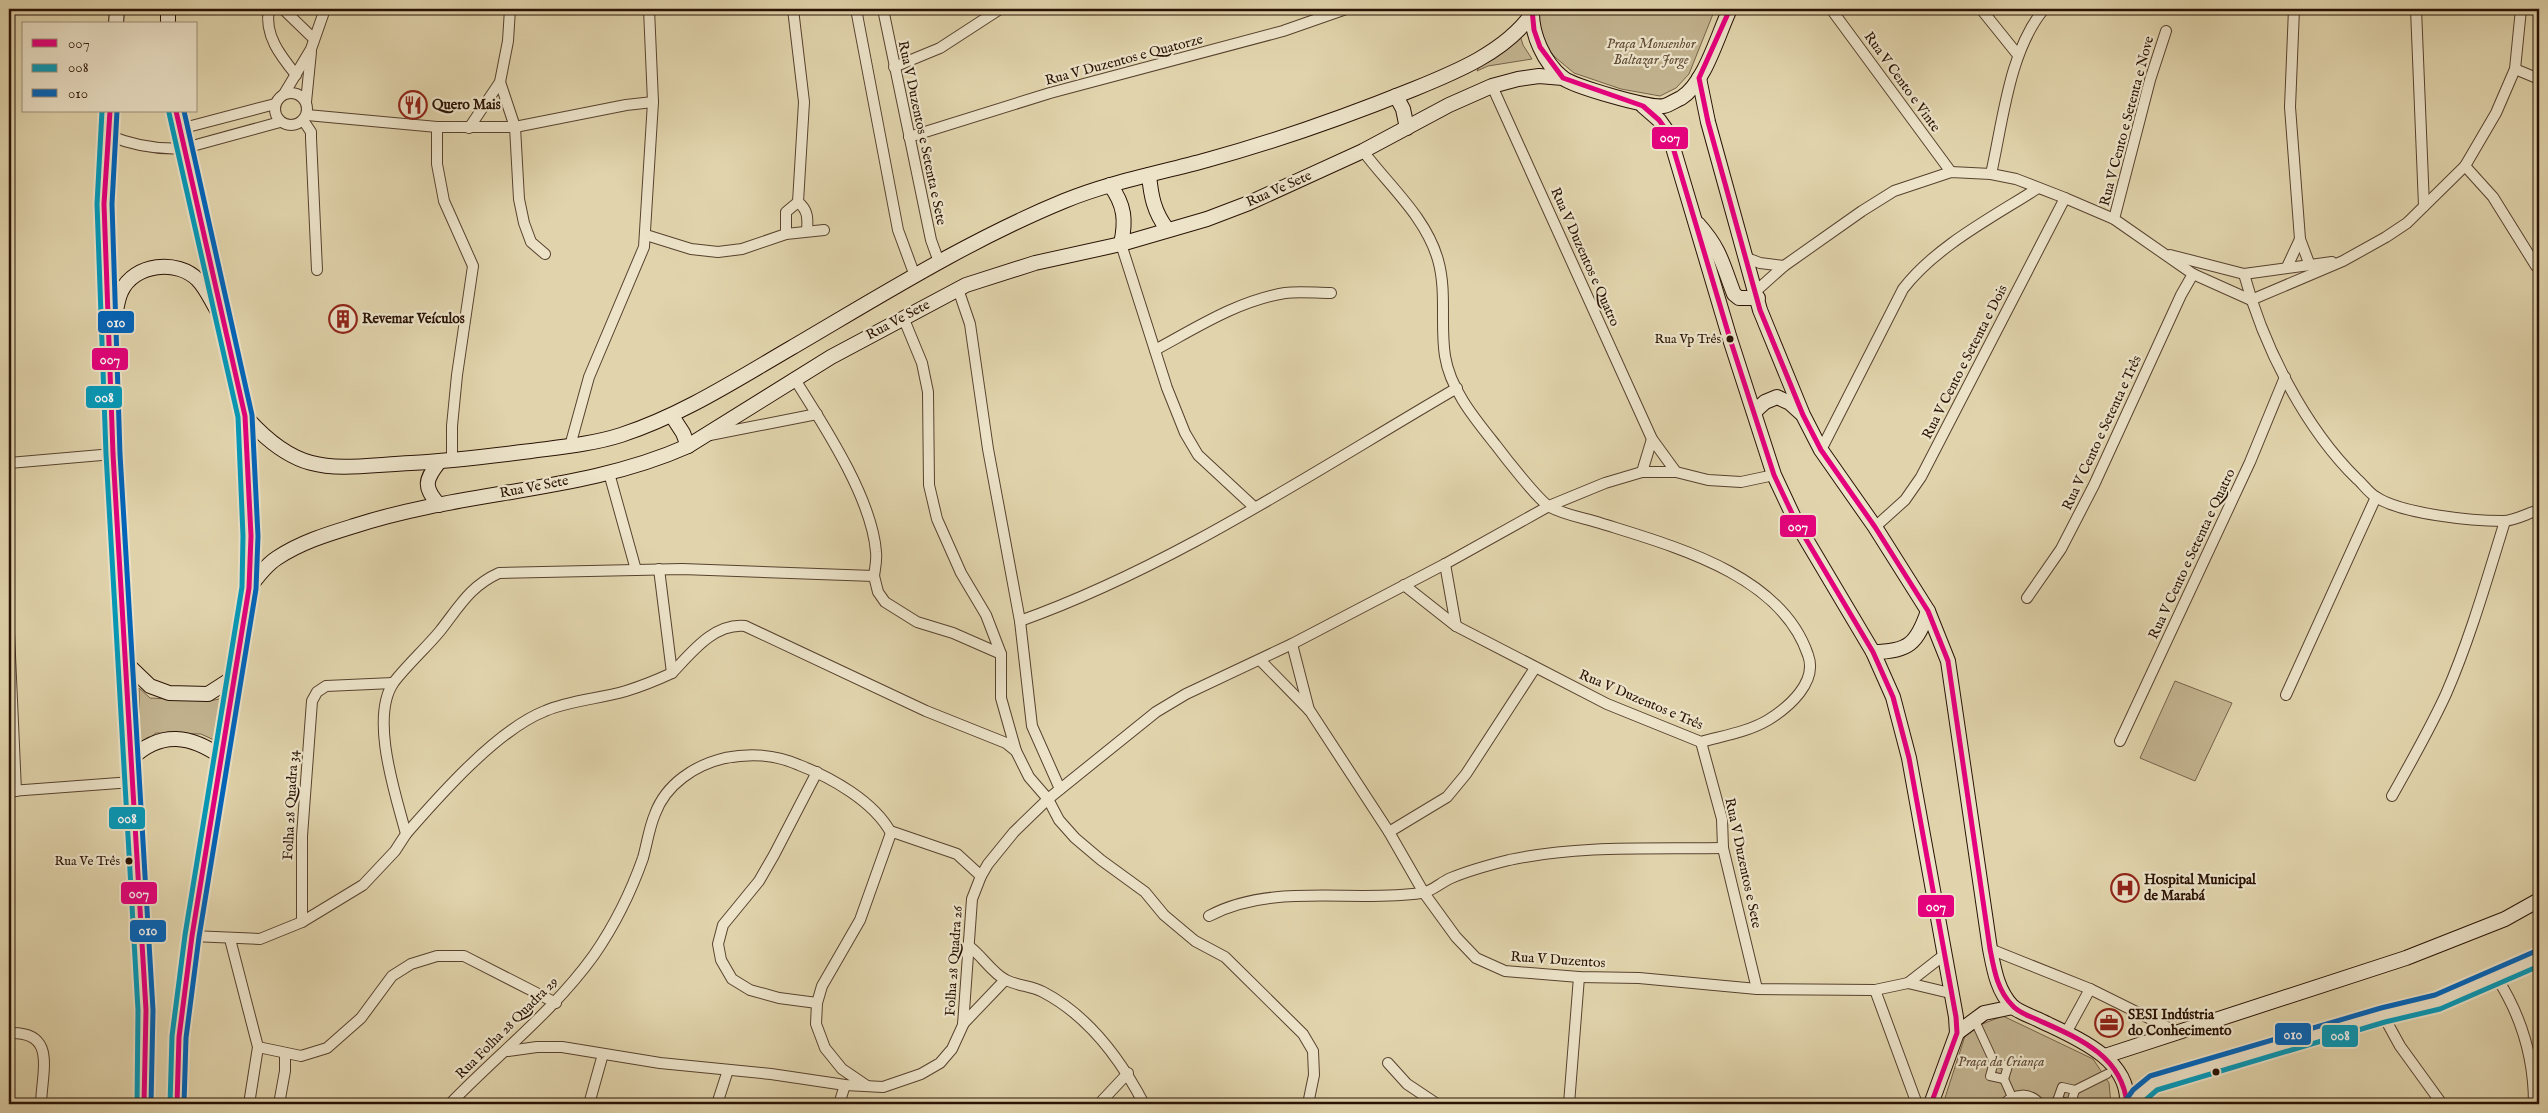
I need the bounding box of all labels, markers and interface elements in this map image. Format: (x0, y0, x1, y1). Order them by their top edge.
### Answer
legend (22, 22, 198, 112)
street label: Rua V Cento e Vinte (1860, 28, 1945, 136)
street label: Rua V Duzentos e Quatorze (1043, 30, 1206, 90)
text: 007 (68, 34, 90, 53)
street label: Rua V Cento e Setenta e Nove (2096, 34, 2159, 208)
park label: Praça Monsenhor Baltazar Jorge (1607, 35, 1697, 70)
street label: Rua V Duzentos e Setenta e Sete (894, 39, 950, 227)
text: 008 (68, 58, 89, 77)
text: 010 (68, 84, 88, 103)
restaurant icon: Quero Mais (398, 90, 428, 120)
place label: Quero Mais (432, 96, 501, 114)
line badge: 007 (1651, 126, 1689, 150)
text: 007 (1660, 129, 1681, 147)
street label: Rua Ve Sete (1243, 166, 1315, 211)
street label: Rua V Duzentos e Quatro (1546, 185, 1624, 330)
street label: Rua V Cento e Setenta e Dois (1918, 282, 2012, 442)
street label: Rua Ve Sete (863, 295, 934, 344)
building icon: Revemar Veículos (328, 304, 358, 334)
line badge: 010 (97, 310, 135, 334)
place label: Revemar Veículos (362, 310, 465, 328)
text: 010 (107, 314, 126, 332)
place label: Rua Vp Três (1654, 331, 1721, 348)
marker: Rua Vp Três (1725, 334, 1735, 344)
line badge: 007 (91, 347, 129, 371)
text: 007 (100, 351, 121, 369)
street label: Rua V Cento e Setenta e Três (2058, 352, 2146, 513)
line badge: 008 (85, 385, 123, 409)
text: 008 (94, 389, 114, 407)
street label: Rua V Cento e Setenta e Quatro (2145, 466, 2240, 642)
street label: Rua Ve Sete (498, 471, 570, 502)
line badge: 007 (1779, 514, 1817, 538)
text: 007 (1788, 518, 1809, 536)
street label: Rua V Duzentos e Três (1576, 666, 1706, 734)
street label: Folha 28 Quadra 34 (279, 749, 303, 861)
street label: Rua V Duzentos e Sete (1720, 796, 1766, 930)
line badge: 008 (108, 806, 146, 830)
text: 008 (117, 810, 137, 828)
place label: Rua Ve Três (55, 853, 120, 870)
marker: Rua Ve Três (124, 856, 134, 866)
place label: Hospital Municipal de Marabá (2144, 871, 2257, 905)
hospital icon: Hospital Municipal de Marabá (2110, 873, 2140, 903)
line badge: 007 (120, 881, 158, 905)
text: 007 (129, 885, 150, 903)
line badge: 007 (1917, 894, 1955, 918)
text: 007 (1926, 898, 1947, 916)
street label: Folha 28 Quadra 26 (941, 904, 967, 1017)
line badge: 010 (129, 919, 167, 943)
text: 010 (139, 922, 158, 940)
street label: Rua V Duzentos (1510, 948, 1606, 972)
street label: Rua Folha 28 Quadra 29 (452, 973, 562, 1083)
place label: SESI Indústria do Conhecimento (2128, 1006, 2232, 1040)
office icon: SESI Indústria do Conhecimento (2094, 1008, 2124, 1038)
line badge: 010 (2274, 1022, 2312, 1046)
line badge: 008 (2321, 1024, 2359, 1048)
text: 010 (2284, 1026, 2303, 1044)
text: 008 (2330, 1027, 2350, 1045)
park label: Praça da Criança (1958, 1053, 2044, 1071)
unlabelled marker (2211, 1067, 2221, 1077)

